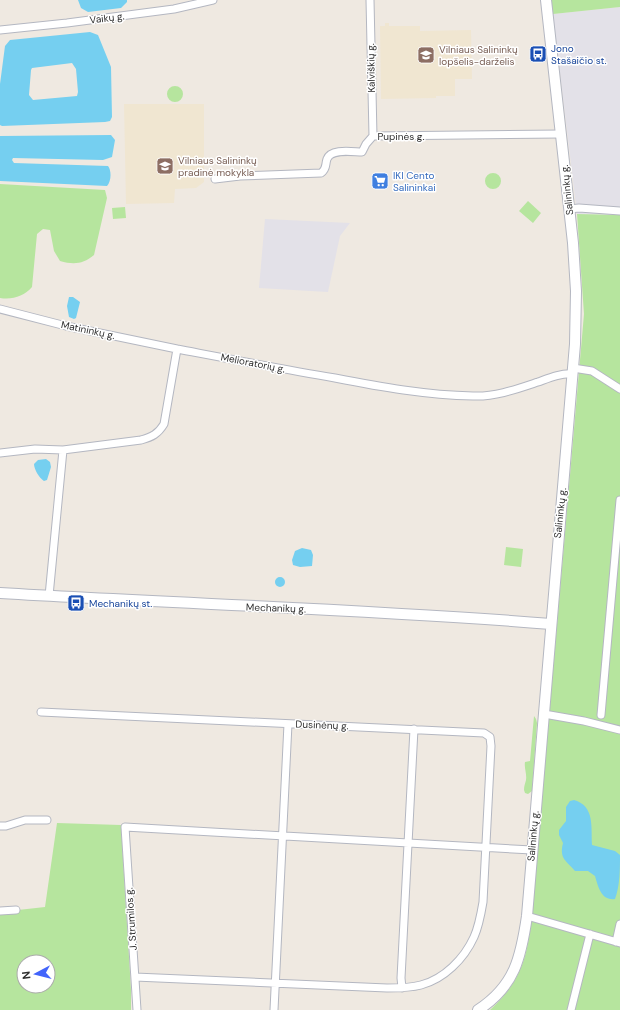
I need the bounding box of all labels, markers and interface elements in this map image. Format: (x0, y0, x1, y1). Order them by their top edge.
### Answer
street label: Vaikų g. (89, 9, 125, 27)
place label: Jono Stašaičio st. (551, 42, 606, 67)
street label: Kalviškių g. (364, 43, 378, 93)
place label: Vilniaus Salininkų lopšelis-darželis (439, 43, 518, 68)
bus stop icon: Jono Stašaičio st. (528, 44, 548, 64)
school or university icon: Vilniaus Salininkų lopšelis-darželis (416, 45, 436, 65)
street label: Pupinės g. (378, 130, 424, 143)
place label: Vilniaus Salininkų pradinė mokykla (178, 154, 257, 179)
school or university icon: Vilniaus Salininkų pradinė mokykla (155, 156, 175, 176)
street label: Salininkų g. (558, 164, 576, 216)
place label: IKI Cento Salininkai (393, 169, 436, 194)
supermarket icon: IKI Cento Salininkai (370, 171, 390, 191)
street label: Matininkų g. (60, 318, 116, 342)
street label: Melioratorių g. (220, 350, 286, 376)
street label: Salininkų g. (551, 487, 569, 539)
bus stop icon: Mechanikų st. (66, 593, 86, 613)
place label: Mechanikų st. (89, 597, 152, 610)
street label: Mechanikų g. (246, 600, 306, 616)
street label: Dusinėnų g. (295, 718, 349, 732)
street label: Salininkų g. (524, 810, 542, 862)
street label: J. Strumilos g. (122, 887, 140, 951)
north arrow (16, 954, 56, 994)
text: N (19, 970, 34, 980)

